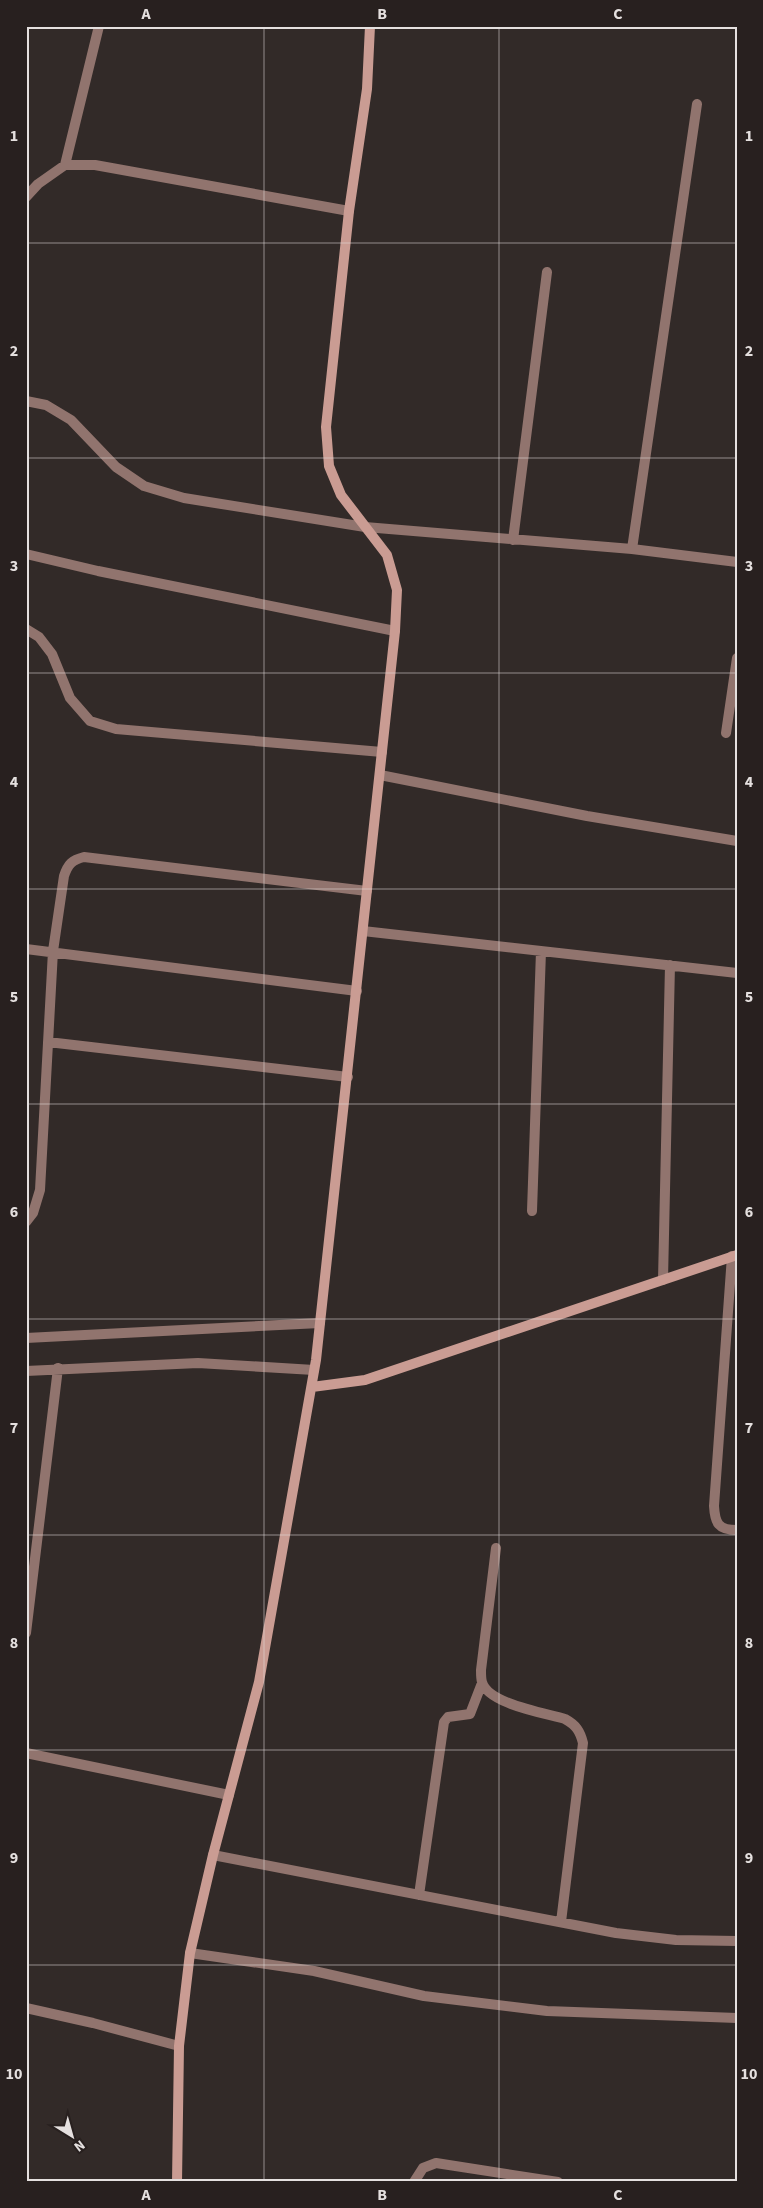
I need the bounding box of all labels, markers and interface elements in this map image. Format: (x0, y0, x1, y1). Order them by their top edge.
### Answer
text: A (140, 3, 151, 25)
text: B (377, 3, 387, 25)
text: C (613, 3, 623, 25)
text: 1 (10, 125, 18, 147)
text: 1 (745, 125, 753, 147)
text: 2 (10, 340, 18, 362)
text: 2 (745, 340, 753, 362)
text: 3 (10, 555, 18, 577)
text: 3 (745, 555, 753, 577)
text: 4 (10, 771, 19, 793)
text: 4 (745, 771, 754, 793)
text: 5 (10, 986, 18, 1008)
text: 5 (745, 986, 753, 1008)
text: 6 (10, 1201, 18, 1223)
text: 6 (745, 1201, 753, 1223)
text: 7 (10, 1417, 18, 1439)
text: 7 (745, 1417, 753, 1439)
text: 8 (10, 1632, 18, 1654)
text: 8 (745, 1632, 753, 1654)
text: 9 (10, 1847, 18, 1869)
text: 9 (745, 1847, 753, 1869)
text: 10 (6, 2063, 22, 2085)
text: 10 (741, 2063, 757, 2085)
north arrow (48, 2110, 98, 2160)
text: N (69, 2135, 89, 2156)
text: A (140, 2184, 151, 2206)
text: B (377, 2184, 387, 2206)
text: C (613, 2184, 623, 2206)

